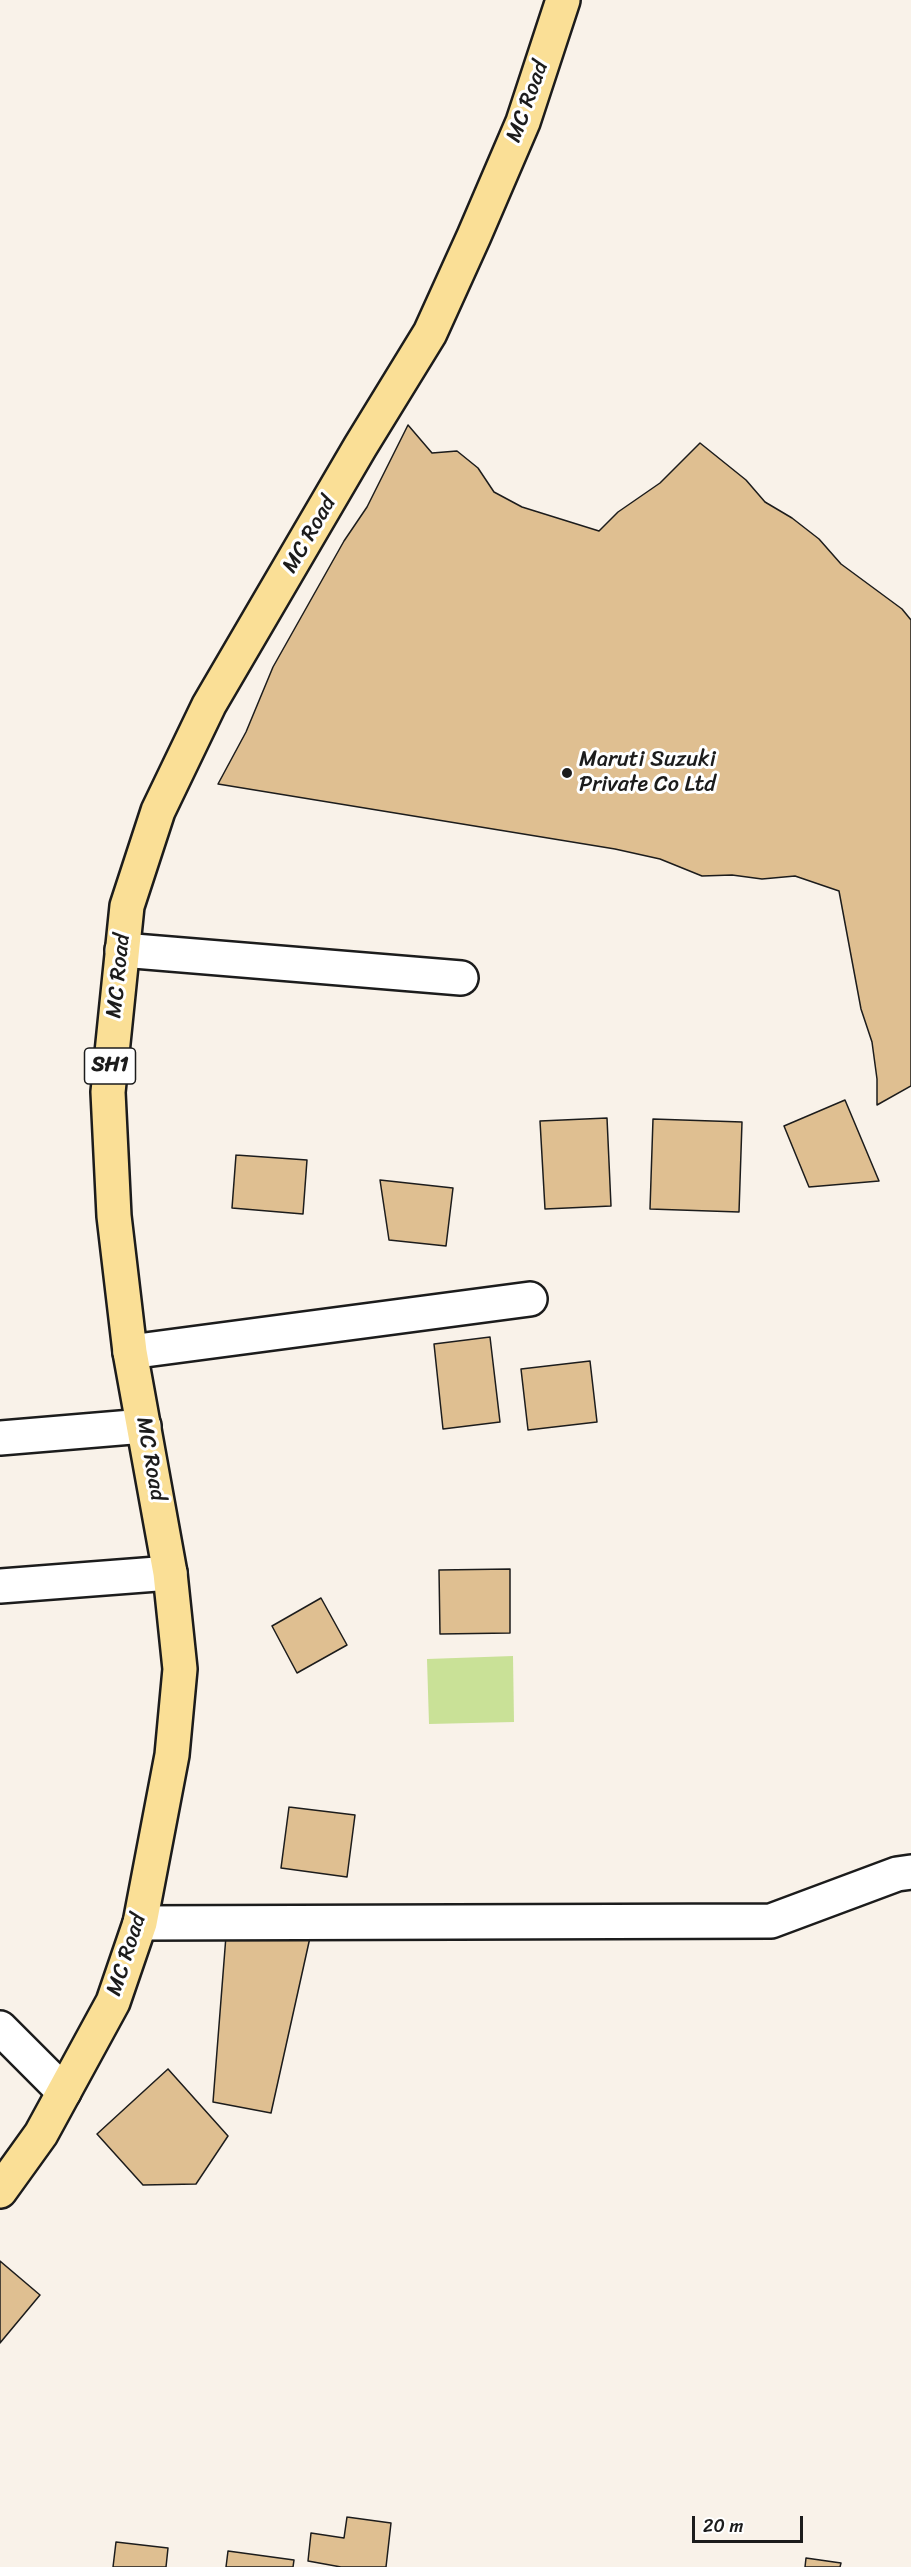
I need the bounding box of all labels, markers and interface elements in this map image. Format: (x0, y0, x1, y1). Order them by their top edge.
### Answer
street label: MC Road (501, 58, 555, 146)
street label: MC Road (277, 492, 343, 578)
place label: Maruti Suzuki Private Co Ltd (579, 747, 716, 798)
marker: Maruti Suzuki Private Co Ltd (560, 766, 574, 780)
street label: MC Road (101, 933, 137, 1019)
road number: SH1 (84, 1048, 136, 1084)
street label: MC Road (130, 1415, 170, 1503)
street label: MC Road (101, 1911, 153, 1999)
scale bar (695, 2504, 806, 2542)
text: 20 m (703, 2510, 743, 2542)

